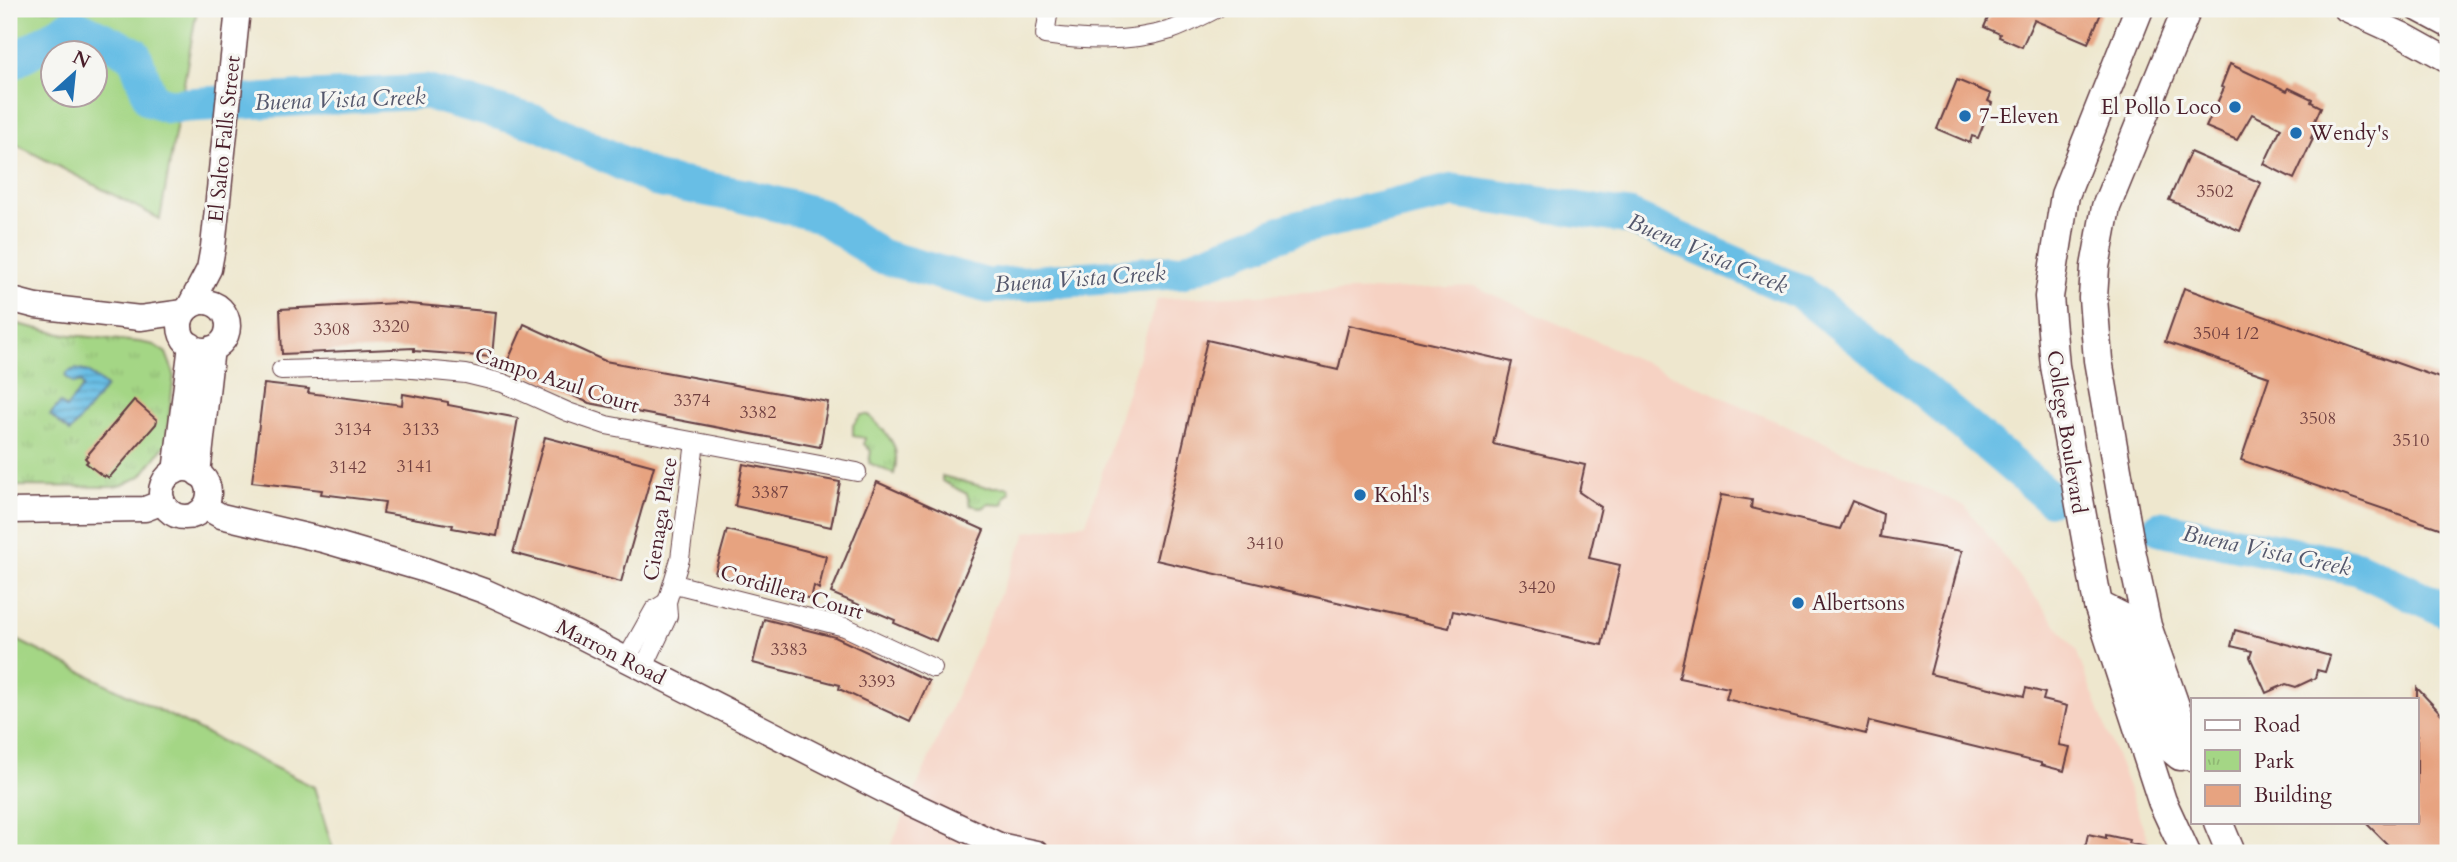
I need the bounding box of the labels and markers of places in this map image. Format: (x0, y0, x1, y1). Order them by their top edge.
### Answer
place label: El Pollo Loco (2101, 93, 2221, 122)
marker: El Pollo Loco (2227, 99, 2243, 115)
place label: 7-Eleven (1979, 102, 2059, 131)
marker: 7-Eleven (1957, 108, 1973, 124)
place label: Wendy's (2309, 119, 2389, 148)
marker: Wendy's (2288, 125, 2304, 141)
place label: Kohl's (1374, 481, 1430, 510)
marker: Kohl's (1352, 487, 1368, 503)
place label: Albertsons (1812, 589, 1905, 618)
marker: Albertsons (1790, 595, 1806, 611)

